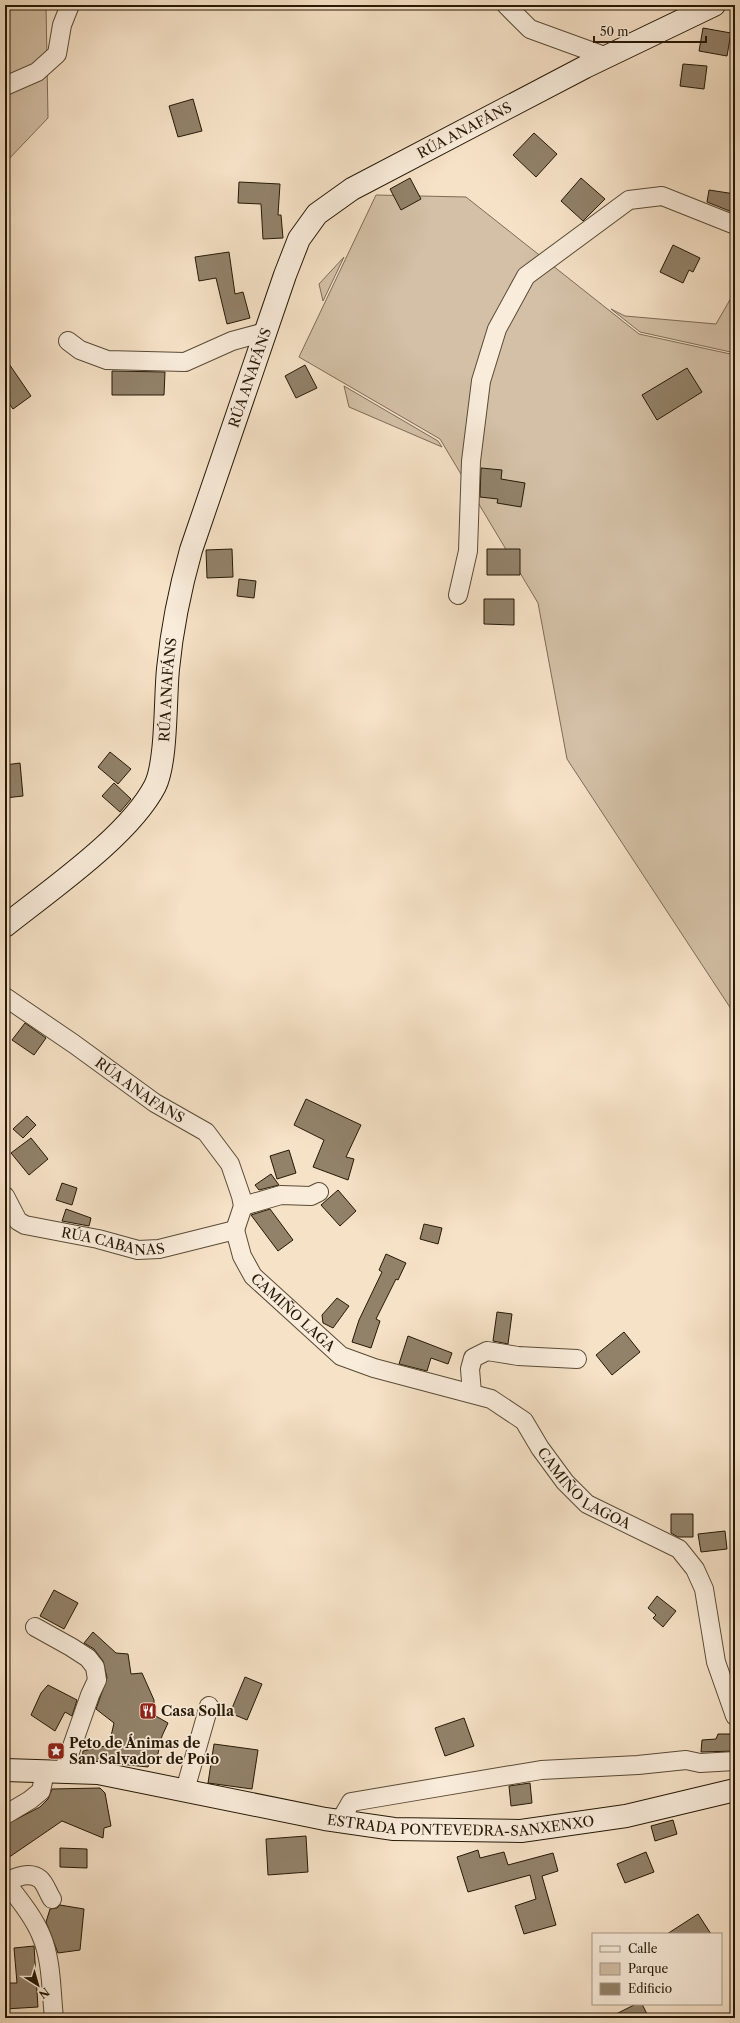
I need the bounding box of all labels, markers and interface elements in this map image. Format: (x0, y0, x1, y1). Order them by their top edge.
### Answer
scale bar (594, 18, 706, 44)
text: 50 m (600, 24, 629, 39)
street label: RÚA ANAFÁNS (414, 98, 515, 162)
street label: RÚA ANAFÁNS (224, 326, 275, 430)
street label: RÚA ANAFÁNS (155, 637, 181, 742)
street label: RÚA ANAFANS (92, 1053, 188, 1127)
street label: RÚA CABANAS (60, 1223, 167, 1259)
street label: CAMIÑO LAGA (247, 1270, 340, 1356)
street label: CAMIÑO LAGOA (534, 1444, 634, 1533)
restaurant icon: Casa Solla (138, 1701, 158, 1721)
place label: Casa Solla (161, 1702, 235, 1720)
place label: Peto de Ánimas de San Salvador de Poio (69, 1733, 219, 1768)
place icon: Peto de Ánimas de San Salvador de Poio (46, 1741, 66, 1761)
street label: ESTRADA PONTEVEDRA-SANXENXO (326, 1810, 595, 1840)
legend (592, 1933, 722, 2005)
text: Calle (628, 1941, 658, 1956)
text: Parque (628, 1961, 669, 1976)
north arrow (18, 1965, 58, 2005)
text: Edificio (628, 1981, 672, 1996)
text: N (36, 1985, 52, 2002)

